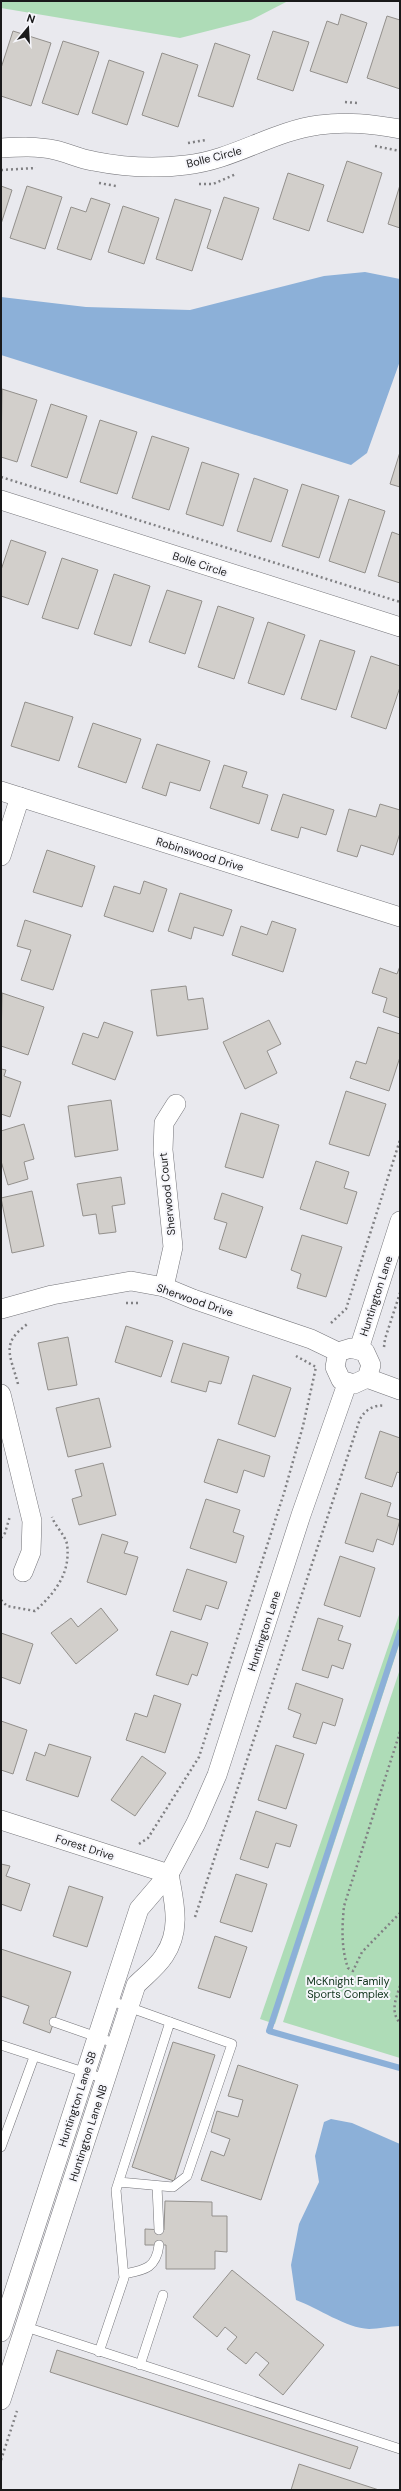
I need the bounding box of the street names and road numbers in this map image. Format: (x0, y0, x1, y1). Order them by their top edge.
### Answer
street label: Bolle Circle (185, 143, 243, 171)
street label: Bolle Circle (171, 549, 229, 579)
street label: Robinswood Drive (154, 834, 246, 874)
street label: Sherwood Court (156, 1152, 178, 1236)
street label: Huntington Lane (356, 1254, 396, 1338)
street label: Sherwood Drive (155, 1280, 235, 1320)
street label: Huntington Lane (244, 1589, 284, 1673)
street label: Forest Drive (54, 1831, 116, 1863)
street label: Huntington Lane SB (55, 2049, 99, 2149)
street label: Huntington Lane NB (66, 2082, 110, 2183)

